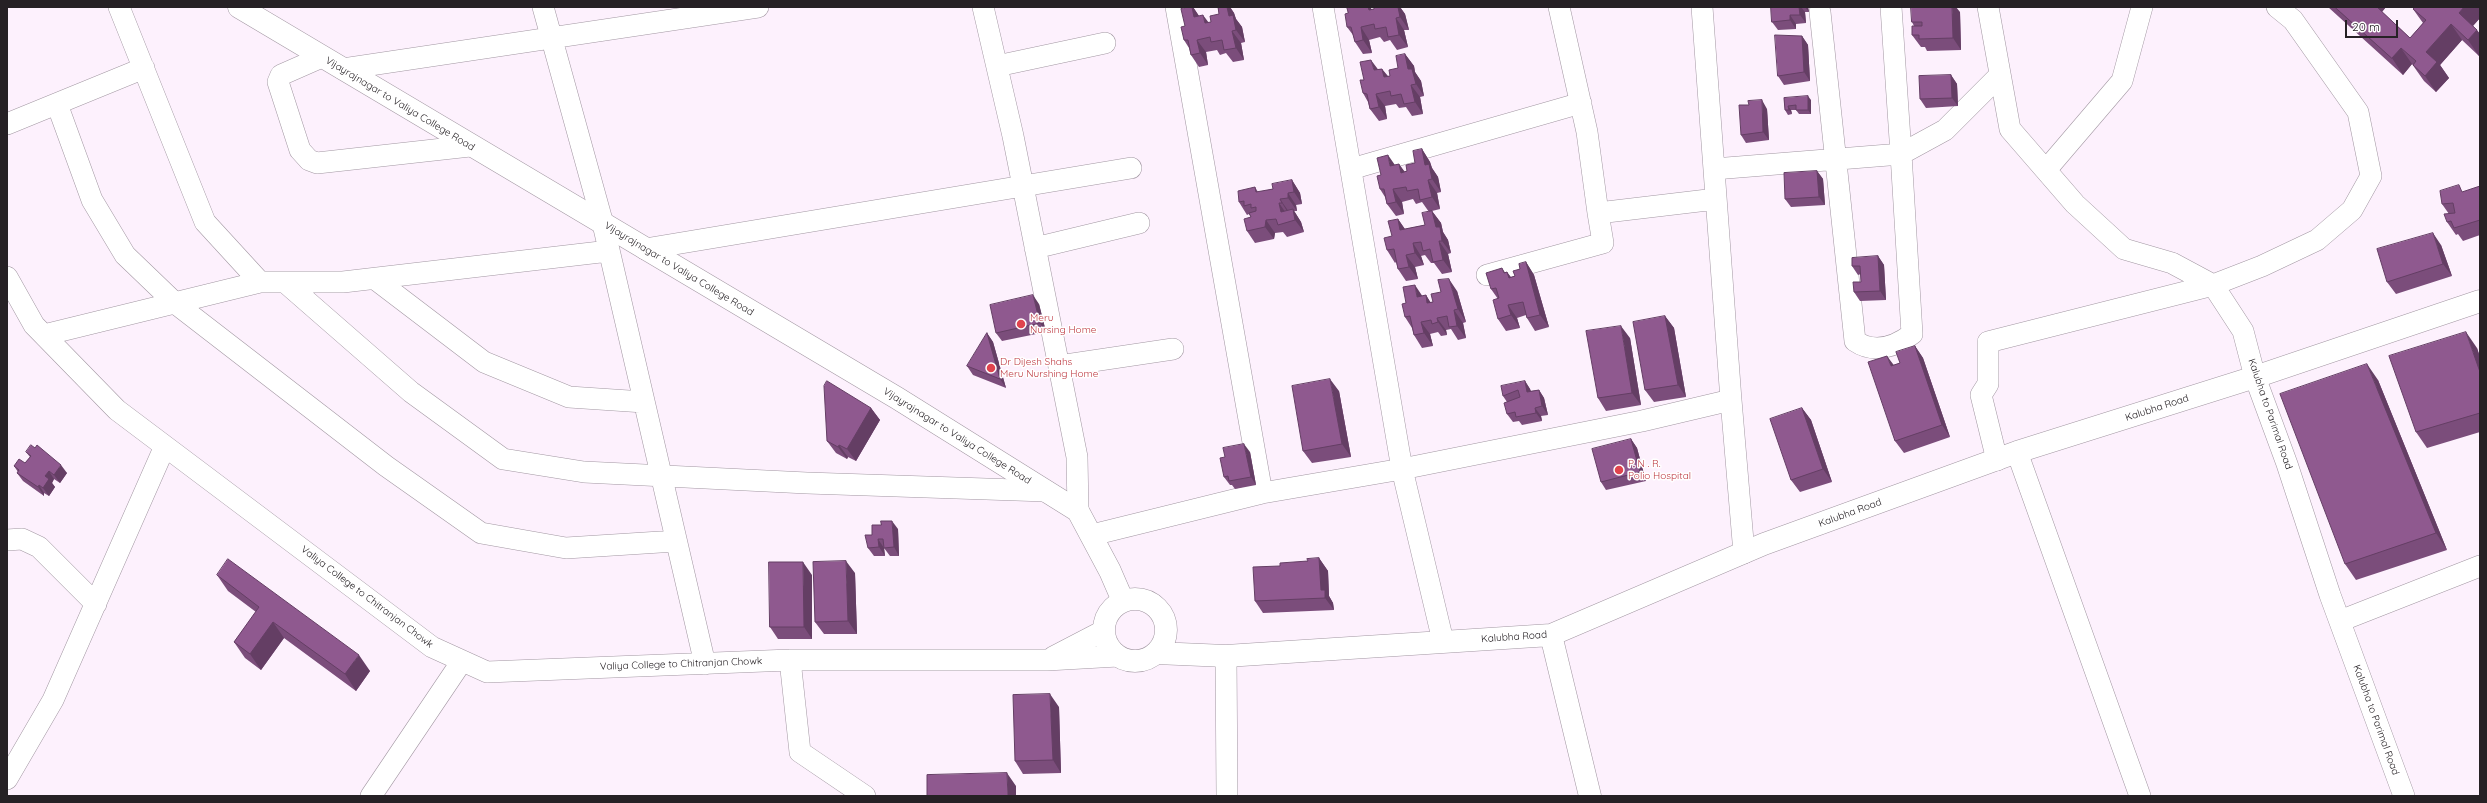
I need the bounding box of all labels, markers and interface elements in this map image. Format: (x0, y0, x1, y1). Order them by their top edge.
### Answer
scale bar (2347, 12, 2400, 38)
text: 20 m (2352, 19, 2380, 34)
street label: Vijayrajnagar to Valiya College Road (323, 55, 477, 153)
street label: Vijayrajnagar to Valiya College Road (602, 220, 756, 318)
place label: Meru Nursing Home (1030, 312, 1096, 336)
marker: Meru Nursing Home (1015, 318, 1027, 330)
place label: Dr Dijesh Shahs Meru Nurshing Home (1000, 356, 1098, 380)
street label: Kalubha to Parimal Road (2245, 357, 2295, 471)
marker: Dr Dijesh Shahs Meru Nurshing Home (985, 362, 997, 374)
street label: Vijayrajnagar to Valiya College Road (881, 385, 1033, 487)
street label: Kalubha Road (2124, 392, 2190, 424)
place label: P. N . R. Polio Hospital (1628, 458, 1691, 482)
marker: P. N . R. Polio Hospital (1613, 464, 1625, 476)
street label: Kalubha Road (1817, 496, 1883, 530)
street label: Valiya College to Chitranjan Chowk (299, 543, 435, 651)
street label: Kalubha Road (1481, 629, 1547, 645)
street label: Valiya College to Chitranjan Chowk (600, 655, 762, 673)
street label: Kalubha to Parimal Road (2350, 663, 2402, 777)

